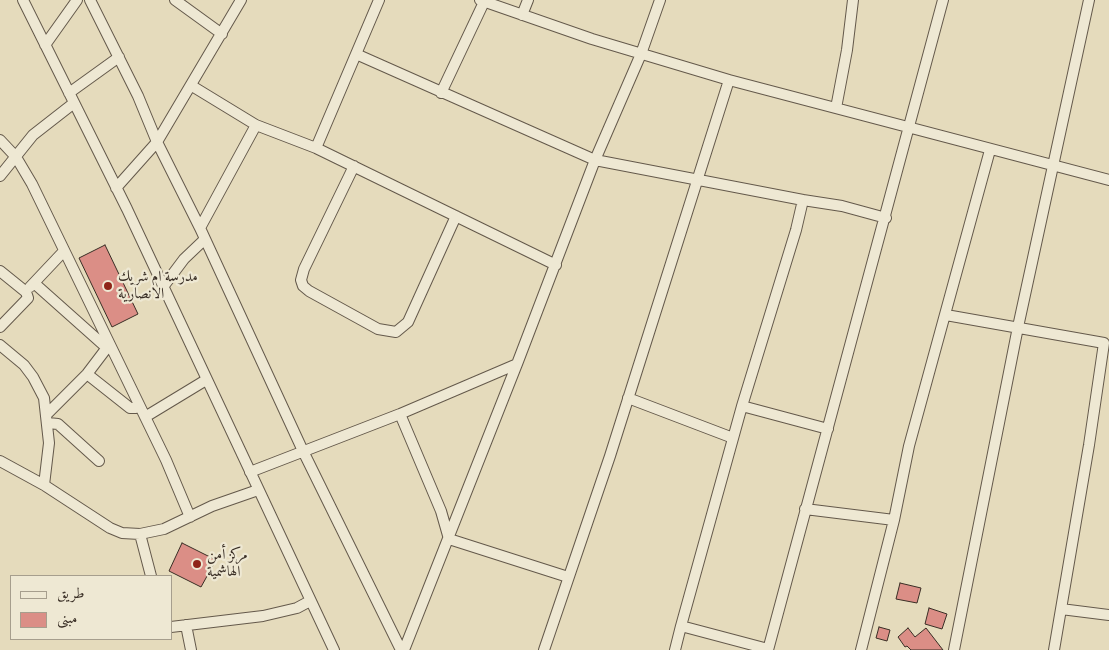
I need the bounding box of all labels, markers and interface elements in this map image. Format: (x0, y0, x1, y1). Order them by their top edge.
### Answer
place label: مدرسة ام شريك الانصارية (118, 268, 198, 303)
marker: مدرسة ام شريك الانصارية (102, 280, 114, 292)
place label: مركز أمن الهاشمية (207, 546, 248, 581)
marker: مركز أمن الهاشمية (191, 558, 203, 570)
legend (10, 575, 172, 640)
text: طريق (57, 584, 84, 603)
text: مبنى (57, 609, 77, 628)

